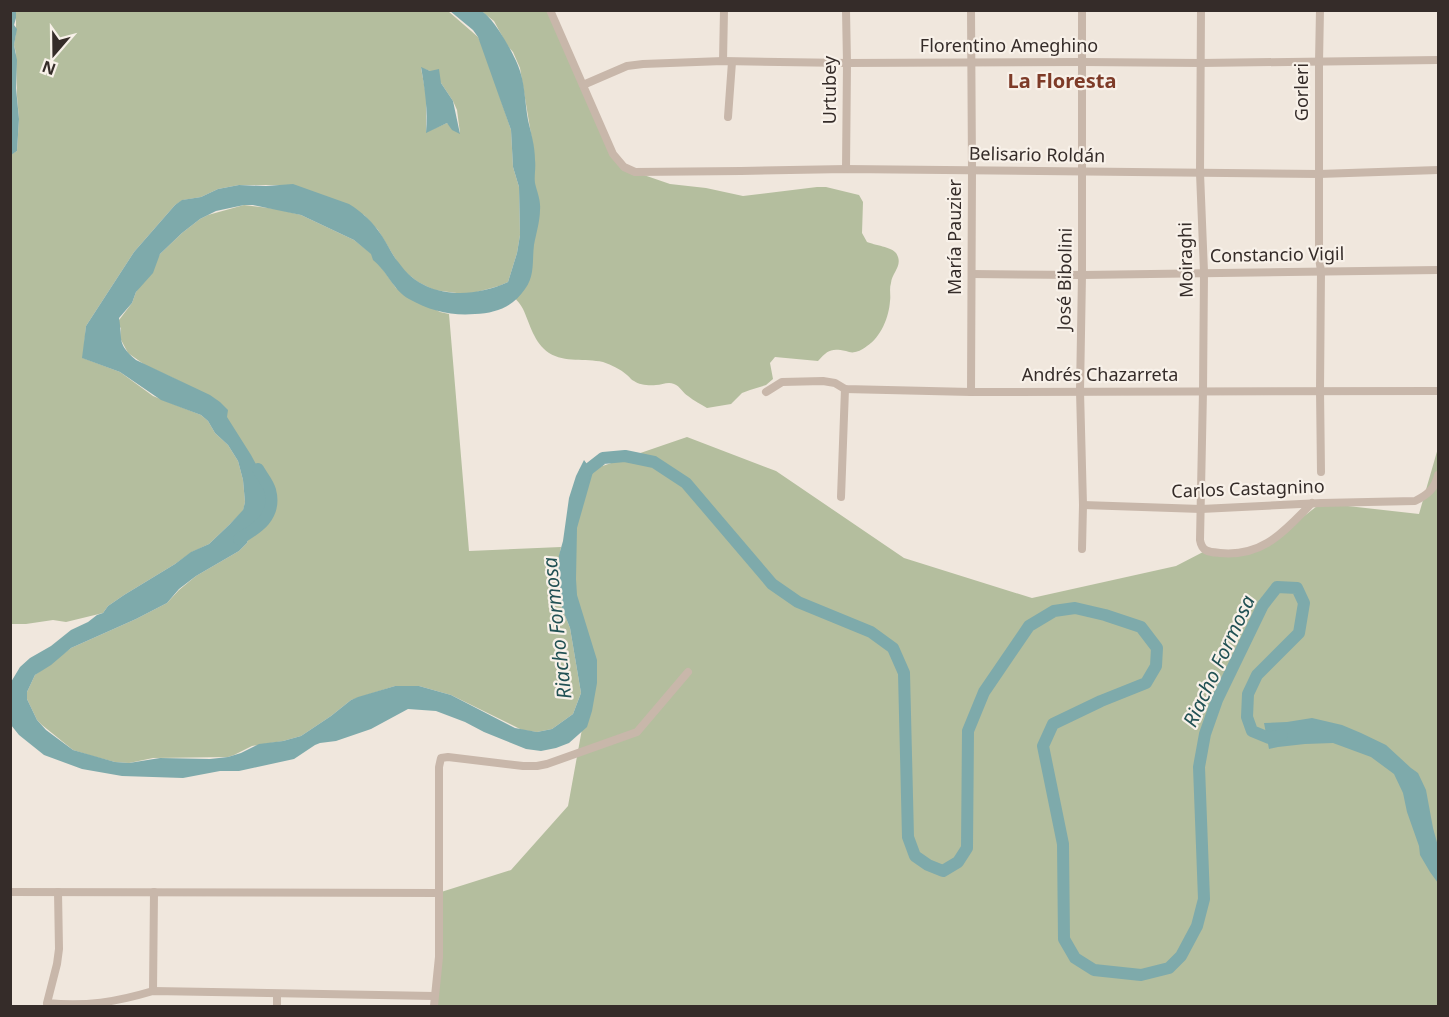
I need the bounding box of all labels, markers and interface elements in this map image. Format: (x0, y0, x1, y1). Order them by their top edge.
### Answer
north arrow (24, 24, 84, 84)
street label: Florentino Ameghino (920, 33, 1098, 57)
street label: Urtubey (817, 55, 841, 124)
text: N (39, 56, 59, 81)
street label: Gorleri (1289, 63, 1313, 121)
district label: La Floresta (1008, 67, 1116, 94)
street label: Belisario Roldán (969, 141, 1105, 167)
street label: María Pauzier (942, 178, 966, 295)
street label: Moiraghi (1172, 222, 1198, 298)
street label: José Bibolini (1051, 227, 1077, 332)
street label: Constancio Vigil (1210, 241, 1344, 267)
street label: Andrés Chazarreta (1022, 362, 1178, 386)
street label: Carlos Castagnino (1171, 473, 1325, 503)
water label: Riacho Formosa (536, 556, 577, 700)
water label: Riacho Formosa (1176, 590, 1261, 731)

